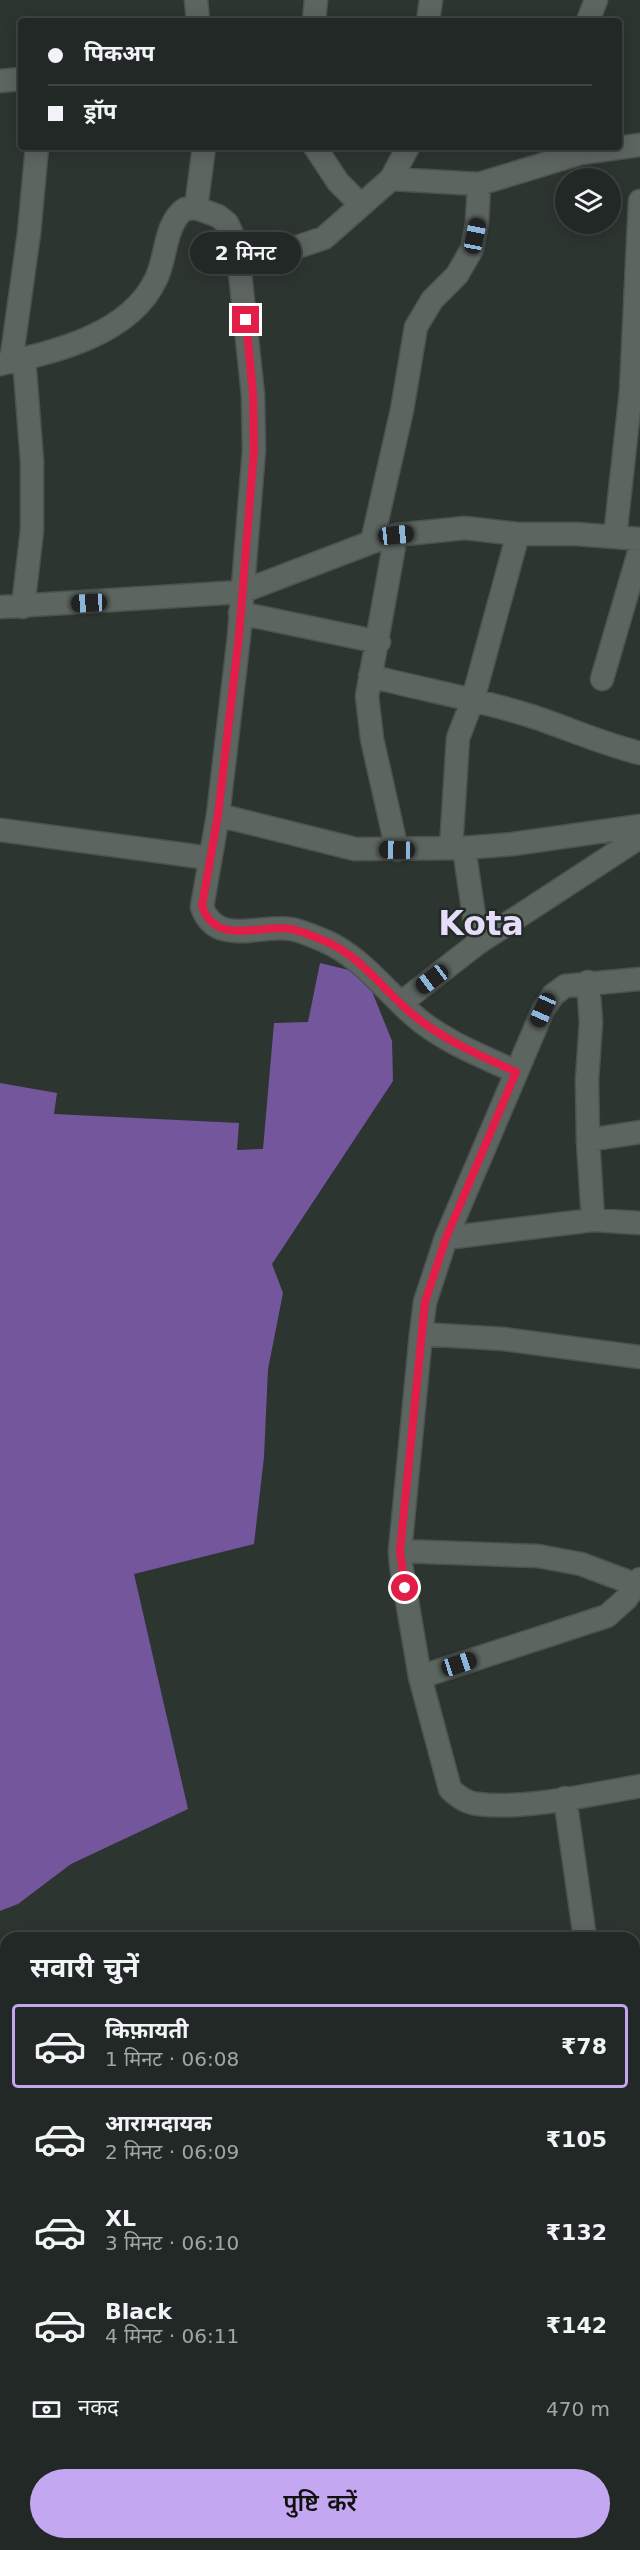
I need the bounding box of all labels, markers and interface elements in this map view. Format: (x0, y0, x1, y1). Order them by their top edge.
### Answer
text: पिकअप (84, 41, 155, 66)
text: ड्रॉप (84, 99, 117, 124)
map controls (555, 168, 621, 234)
button: layers (555, 168, 621, 234)
car (463, 217, 487, 255)
callout: 2 मिनट (190, 233, 302, 275)
text: 2 मिनट (215, 241, 276, 265)
route end (232, 306, 259, 333)
car (377, 524, 415, 546)
car (71, 593, 107, 613)
car (379, 841, 415, 859)
district label: Kota (438, 904, 524, 943)
car (412, 961, 452, 997)
car (527, 990, 559, 1030)
route start (391, 1574, 418, 1601)
car (439, 1650, 479, 1678)
text: सवारी चुनें (30, 1952, 139, 1983)
text: किफ़ायती (105, 2018, 189, 2043)
icon: car (33, 2019, 87, 2073)
text: ₹78 (561, 2034, 607, 2059)
text: 1 मिनट · 06:08 (105, 2047, 239, 2071)
text: आरामदायक (105, 2111, 212, 2136)
icon: car (33, 2112, 87, 2166)
text: ₹105 (546, 2127, 607, 2152)
text: 2 मिनट · 06:09 (105, 2140, 239, 2164)
icon: car (33, 2205, 87, 2259)
text: XL (105, 2206, 136, 2231)
text: ₹132 (546, 2220, 607, 2245)
text: 3 मिनट · 06:10 (105, 2231, 239, 2255)
icon: car (33, 2298, 87, 2352)
text: Black (105, 2299, 172, 2324)
text: ₹142 (546, 2313, 607, 2338)
text: 4 मिनट · 06:11 (105, 2324, 239, 2348)
icon: cash (30, 2393, 63, 2426)
text: नकद (78, 2395, 119, 2420)
text: 470 m (546, 2397, 610, 2421)
button: पुष्टि करें (30, 2469, 610, 2538)

